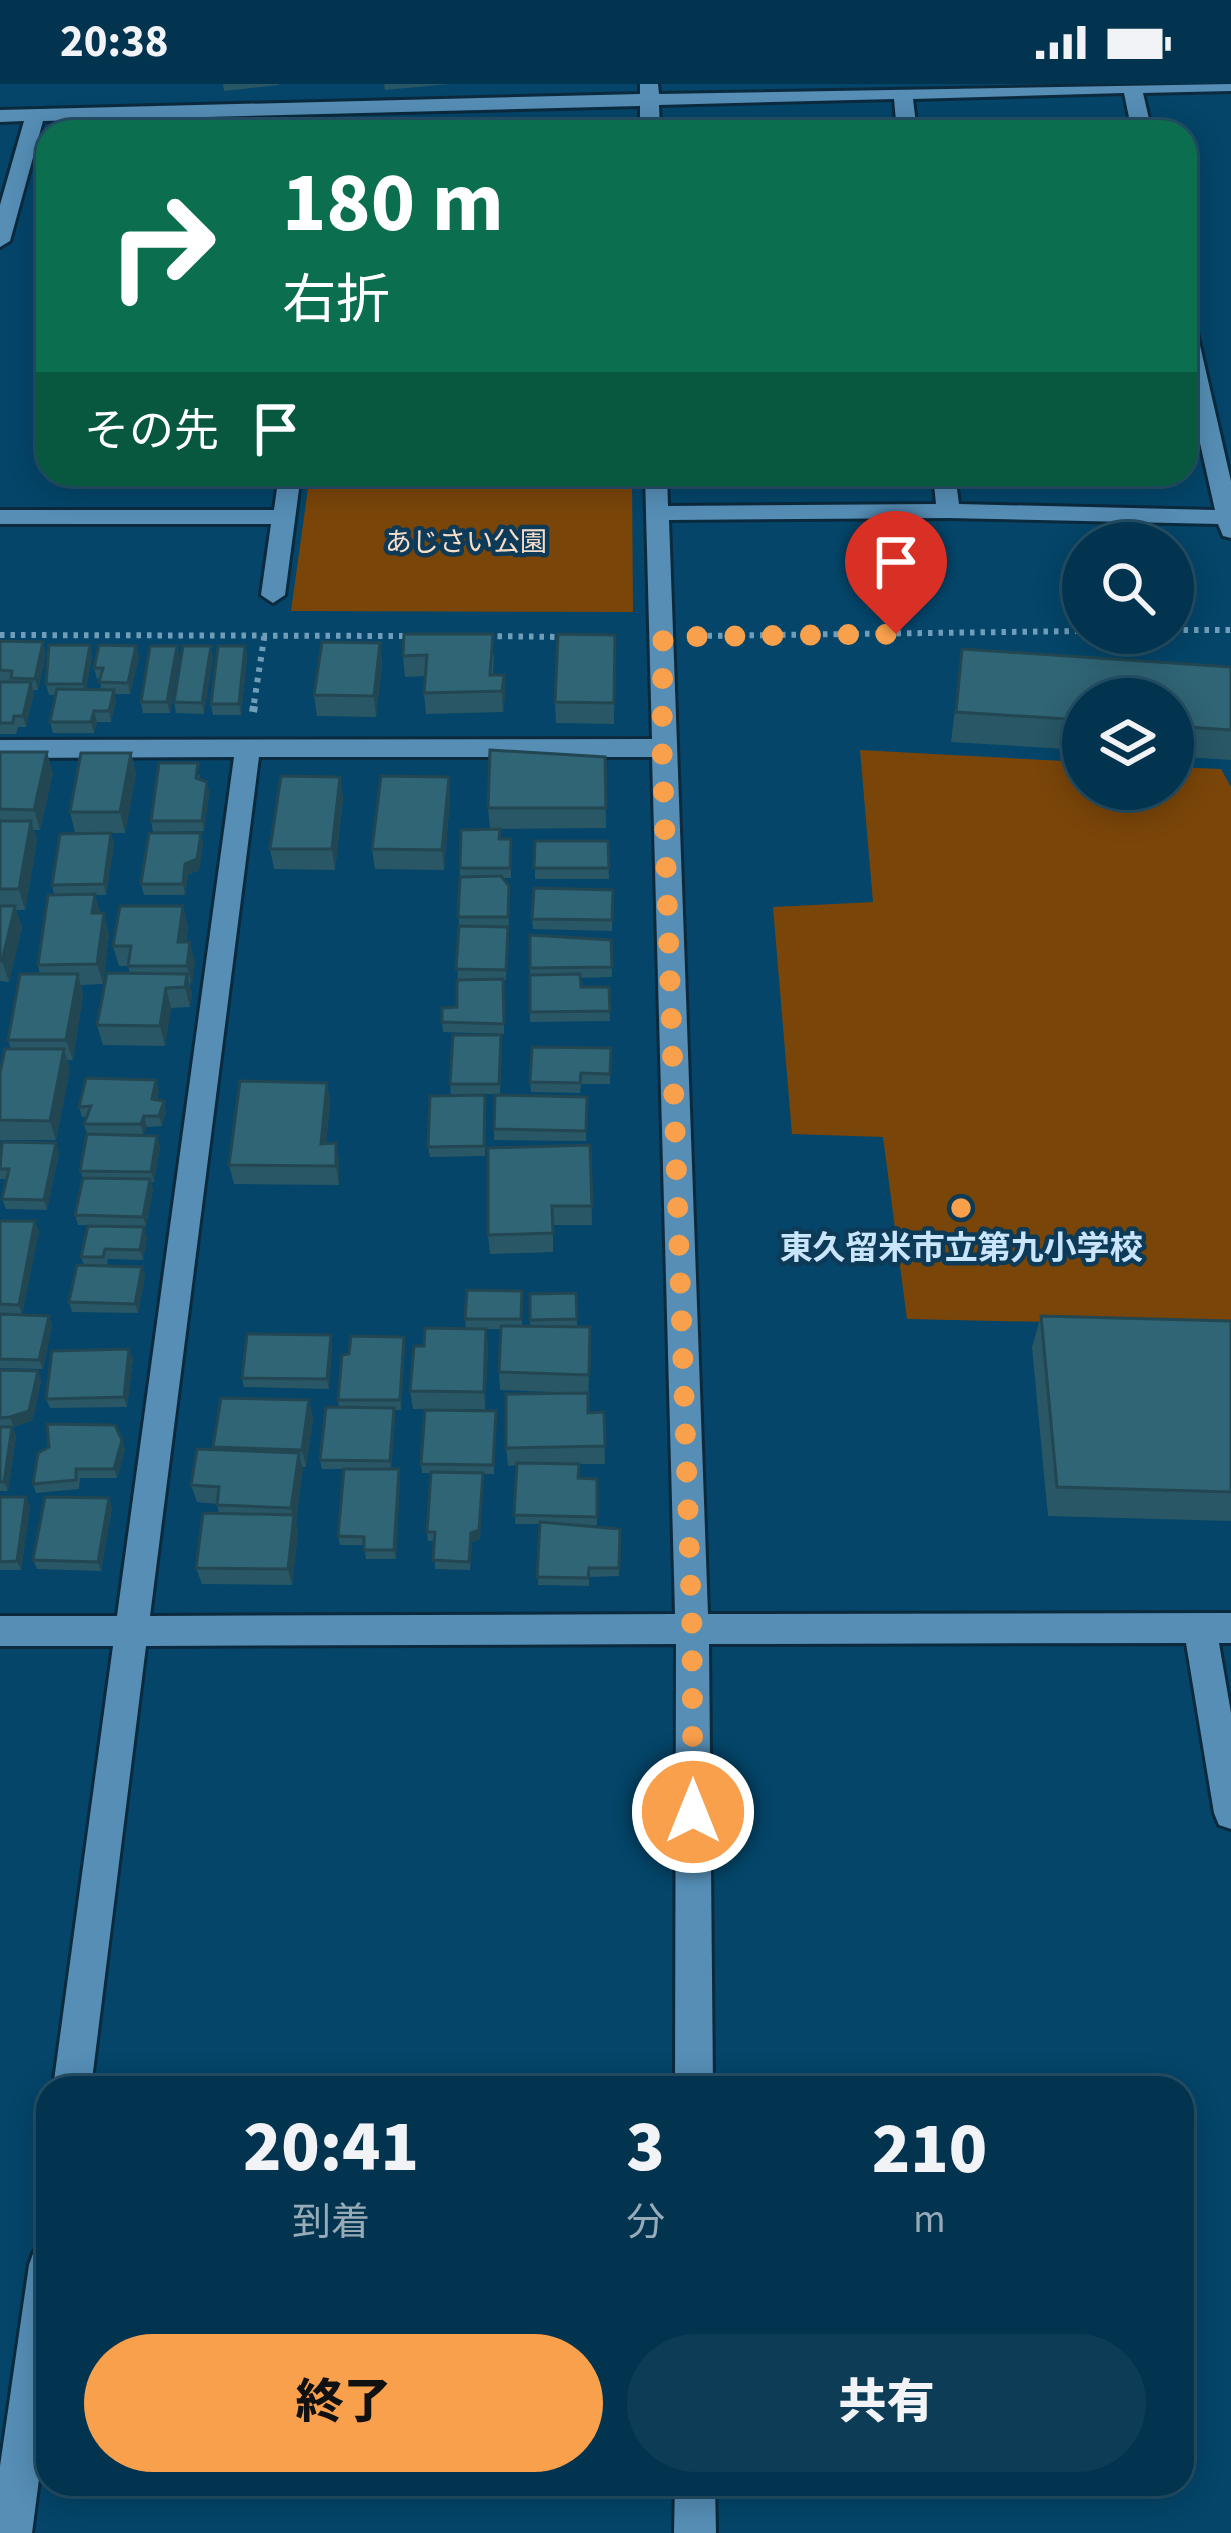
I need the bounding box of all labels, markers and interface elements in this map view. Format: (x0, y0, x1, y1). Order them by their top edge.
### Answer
text: 20:38 (60, 10, 169, 74)
text: 180 m (282, 144, 504, 264)
icon: right (84, 168, 240, 324)
text: 右折 (282, 263, 390, 340)
icon: arrive (243, 396, 309, 462)
text: その先 (84, 400, 219, 464)
pin (845, 511, 947, 634)
map controls (1062, 522, 1194, 810)
button: search (1062, 522, 1194, 654)
park label: あじさい公園 (385, 523, 547, 562)
icon: arrive (863, 529, 929, 595)
button: layers (1062, 678, 1194, 810)
marker: 東久留米市立第九小学校 (948, 1195, 974, 1221)
place label: 東久留米市立第九小学校 (780, 1225, 1143, 1272)
position arrow (630, 1749, 756, 1875)
text: 20:41 (243, 2096, 419, 2199)
text: 3 (626, 2096, 665, 2199)
text: 210 (872, 2098, 987, 2201)
text: m (913, 2192, 946, 2248)
text: 到着 (292, 2195, 370, 2251)
text: 分 (626, 2195, 665, 2251)
button: 終了 (84, 2334, 603, 2472)
button: 共有 (627, 2334, 1146, 2472)

